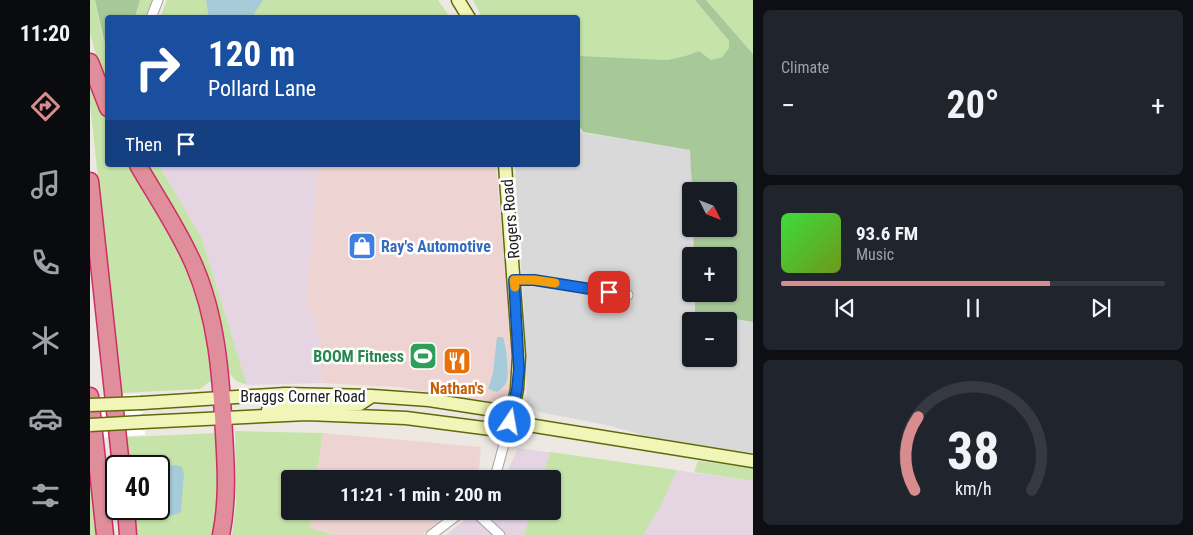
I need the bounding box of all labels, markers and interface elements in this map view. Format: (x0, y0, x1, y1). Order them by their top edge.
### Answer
text: 11:20 (20, 21, 70, 46)
text: 120 m (208, 34, 295, 75)
icon: right (125, 35, 190, 100)
text: Climate (781, 58, 829, 77)
text: Pollard Lane (208, 76, 316, 101)
text: 20° (946, 83, 1000, 127)
icon: directions (28, 89, 63, 124)
text: − (781, 89, 795, 122)
text: + (1151, 89, 1165, 122)
icon: arrive (172, 130, 200, 158)
text: Then (125, 133, 162, 156)
icon: music (28, 167, 63, 202)
street label: Rogers Road (498, 178, 523, 260)
north arrow (682, 182, 738, 238)
map controls (682, 182, 737, 367)
text: 93.6 FM (856, 222, 918, 245)
shop icon: Ray's Automotive (347, 231, 377, 261)
place label: Ray's Automotive (381, 237, 491, 256)
icon: phone (28, 245, 63, 280)
text: Music (856, 245, 894, 264)
button: + (682, 247, 737, 302)
pin (588, 271, 630, 313)
icon: arrive (595, 278, 623, 306)
icon: previous (831, 294, 859, 322)
icon: pause (959, 294, 987, 322)
icon: next (1087, 294, 1115, 322)
button: − (682, 312, 737, 367)
icon: climate (28, 323, 63, 358)
sports icon: BOOM Fitness (408, 341, 438, 371)
restaurant icon: Nathan's (442, 346, 472, 376)
place label: BOOM Fitness (313, 347, 404, 366)
place label: Nathan's (430, 379, 484, 398)
street label: Braggs Corner Road (240, 387, 366, 406)
position arrow (483, 395, 535, 447)
icon: car (28, 401, 63, 436)
text: 38 (947, 421, 999, 482)
speed limit sign: 40 (105, 455, 170, 520)
icon: filters (28, 478, 63, 513)
text: km/h (955, 478, 991, 499)
text: 11:21 · 1 min · 200 m (340, 483, 502, 506)

